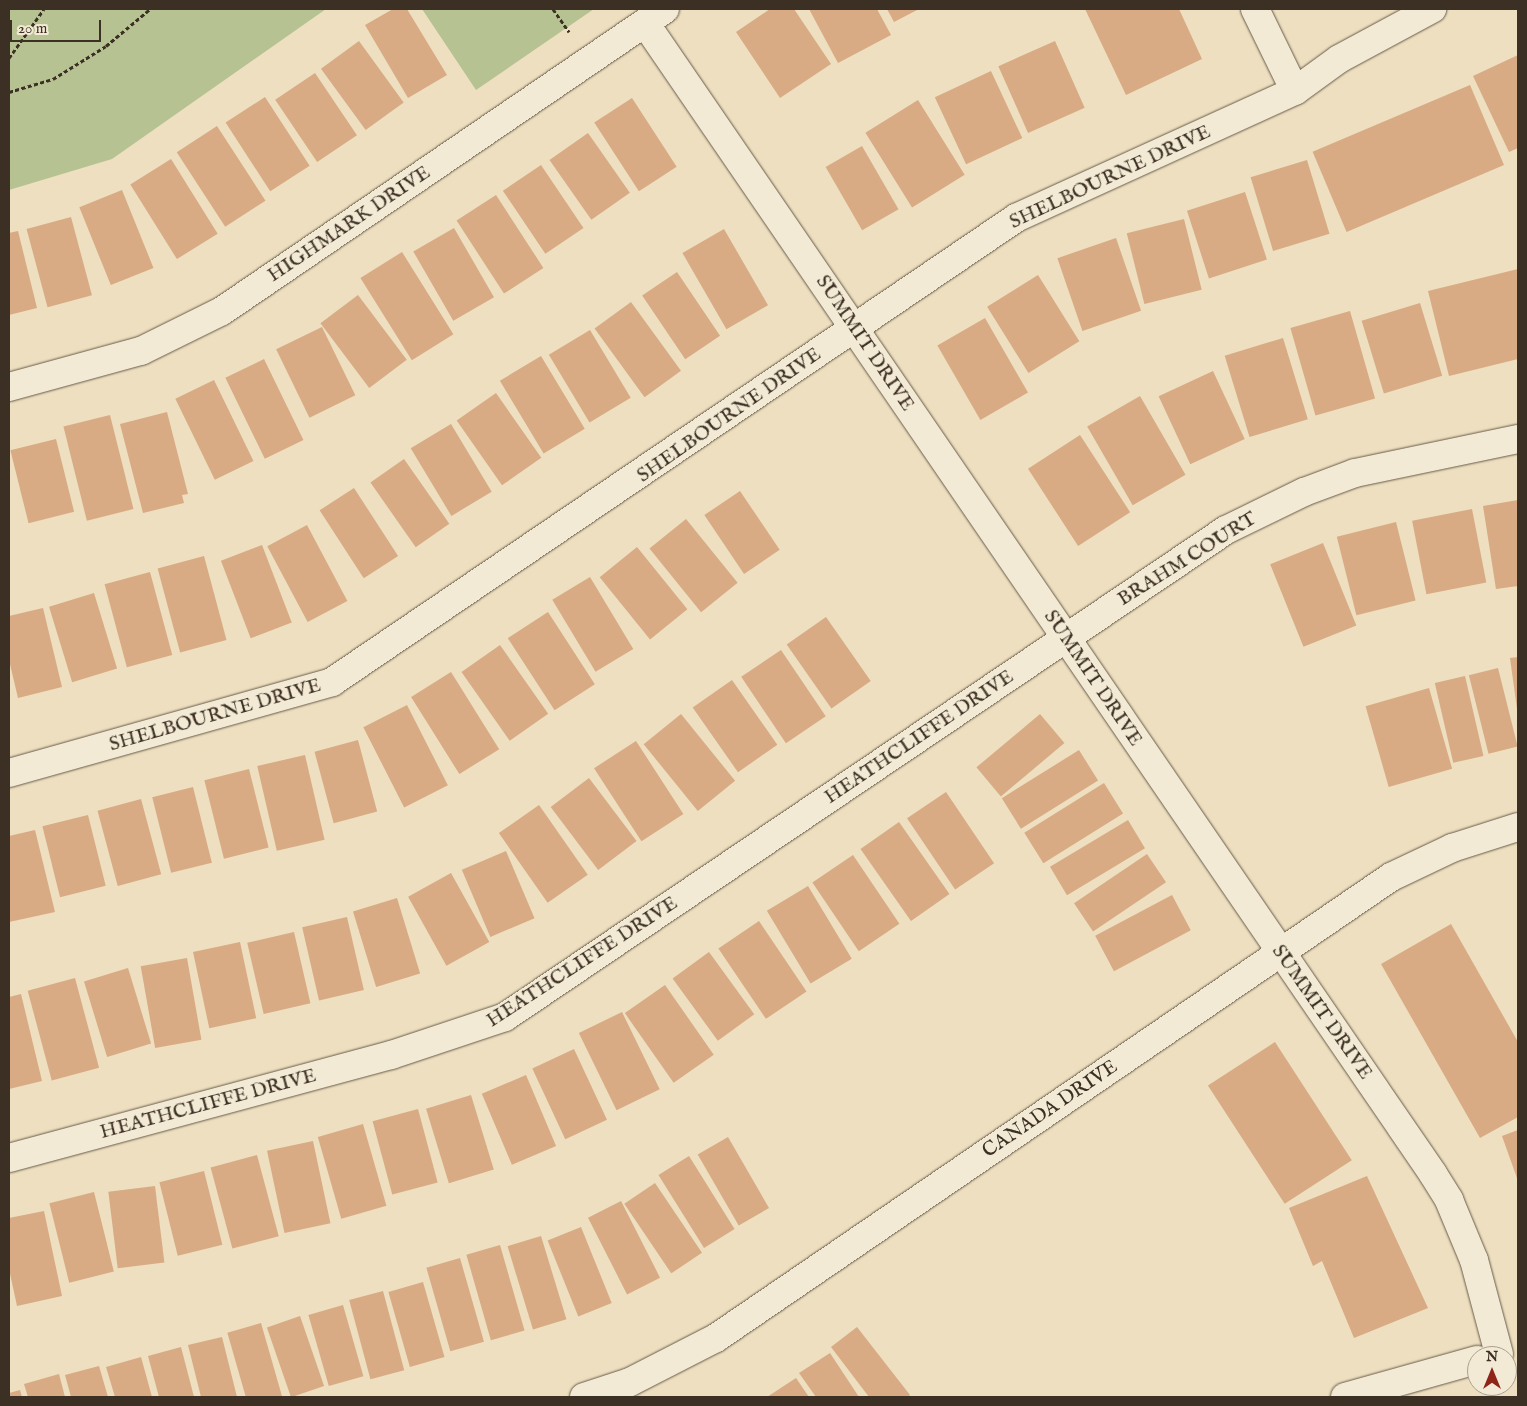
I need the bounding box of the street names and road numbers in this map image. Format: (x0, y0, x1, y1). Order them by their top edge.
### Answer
street label: SHELBOURNE DRIVE (1006, 120, 1214, 234)
street label: HIGHMARK DRIVE (263, 161, 435, 287)
street label: SUMMIT DRIVE (811, 270, 919, 416)
street label: SHELBOURNE DRIVE (632, 342, 826, 488)
street label: BRAHM COURT (1113, 507, 1261, 611)
street label: SUMMIT DRIVE (1039, 605, 1147, 751)
street label: HEATHCLIFFE DRIVE (820, 665, 1018, 809)
street label: SHELBOURNE DRIVE (106, 673, 324, 757)
street label: HEATHCLIFFE DRIVE (482, 891, 682, 1033)
street label: SUMMIT DRIVE (1267, 940, 1377, 1084)
street label: CANADA DRIVE (978, 1055, 1122, 1163)
street label: HEATHCLIFFE DRIVE (97, 1064, 319, 1144)

